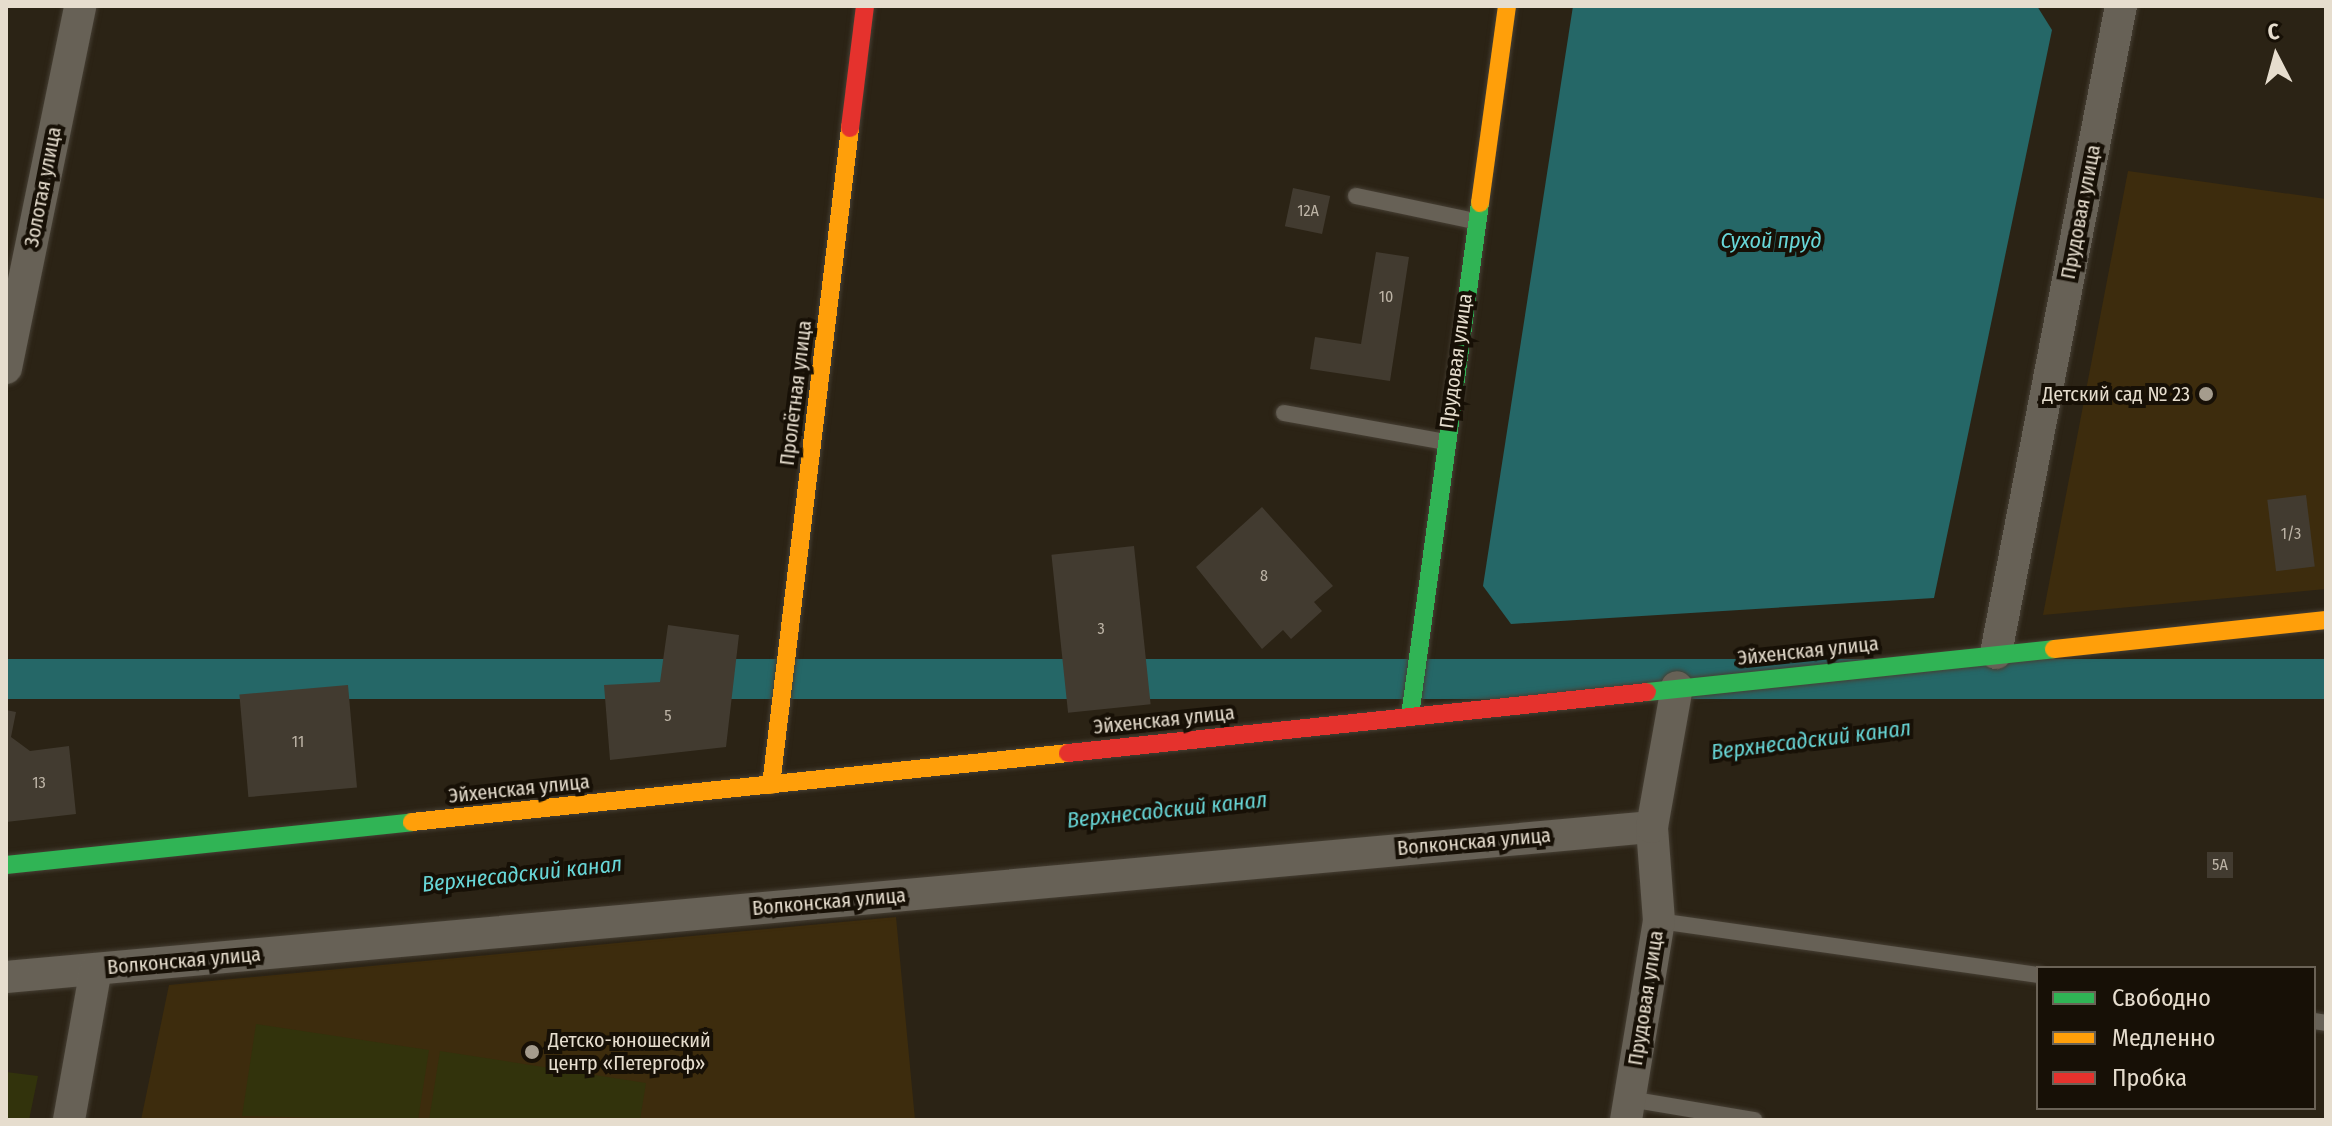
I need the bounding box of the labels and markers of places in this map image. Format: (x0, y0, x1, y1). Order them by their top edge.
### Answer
place label: Детский сад № 23 (2042, 382, 2190, 406)
marker: Детский сад № 23 (2197, 385, 2215, 403)
place label: Детско-юношеский центр «Петергоф» (548, 1028, 711, 1075)
marker: Детско-юношеский центр «Петергоф» (523, 1043, 541, 1061)

